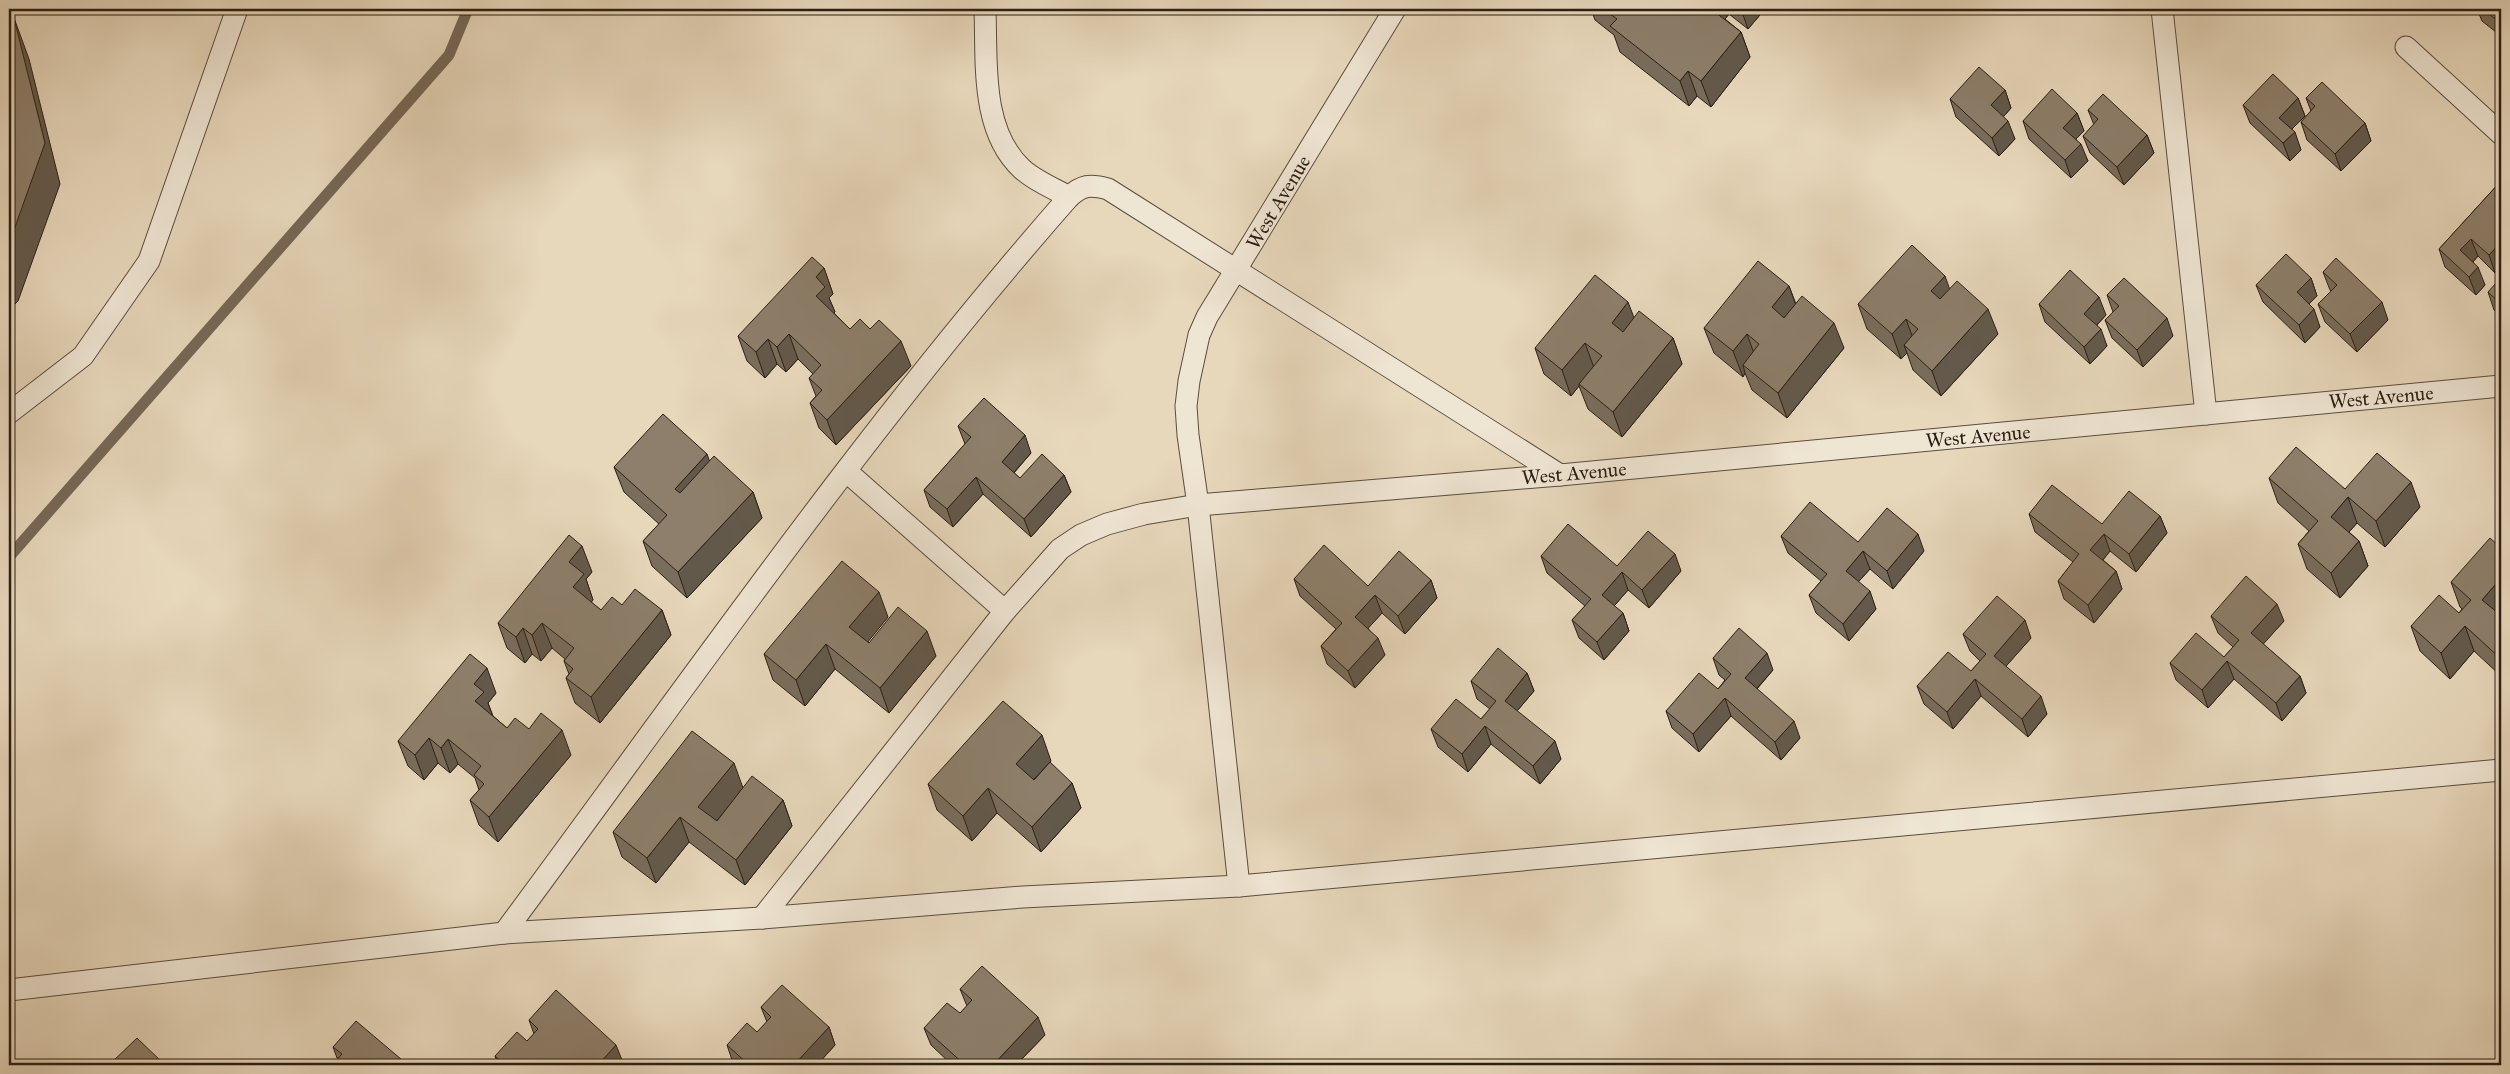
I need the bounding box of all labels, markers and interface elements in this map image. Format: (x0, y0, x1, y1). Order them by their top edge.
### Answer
street label: West Avenue (1241, 151, 1315, 253)
street label: West Avenue (2328, 380, 2434, 414)
street label: West Avenue (1925, 419, 2031, 453)
street label: West Avenue (1521, 456, 1627, 490)

